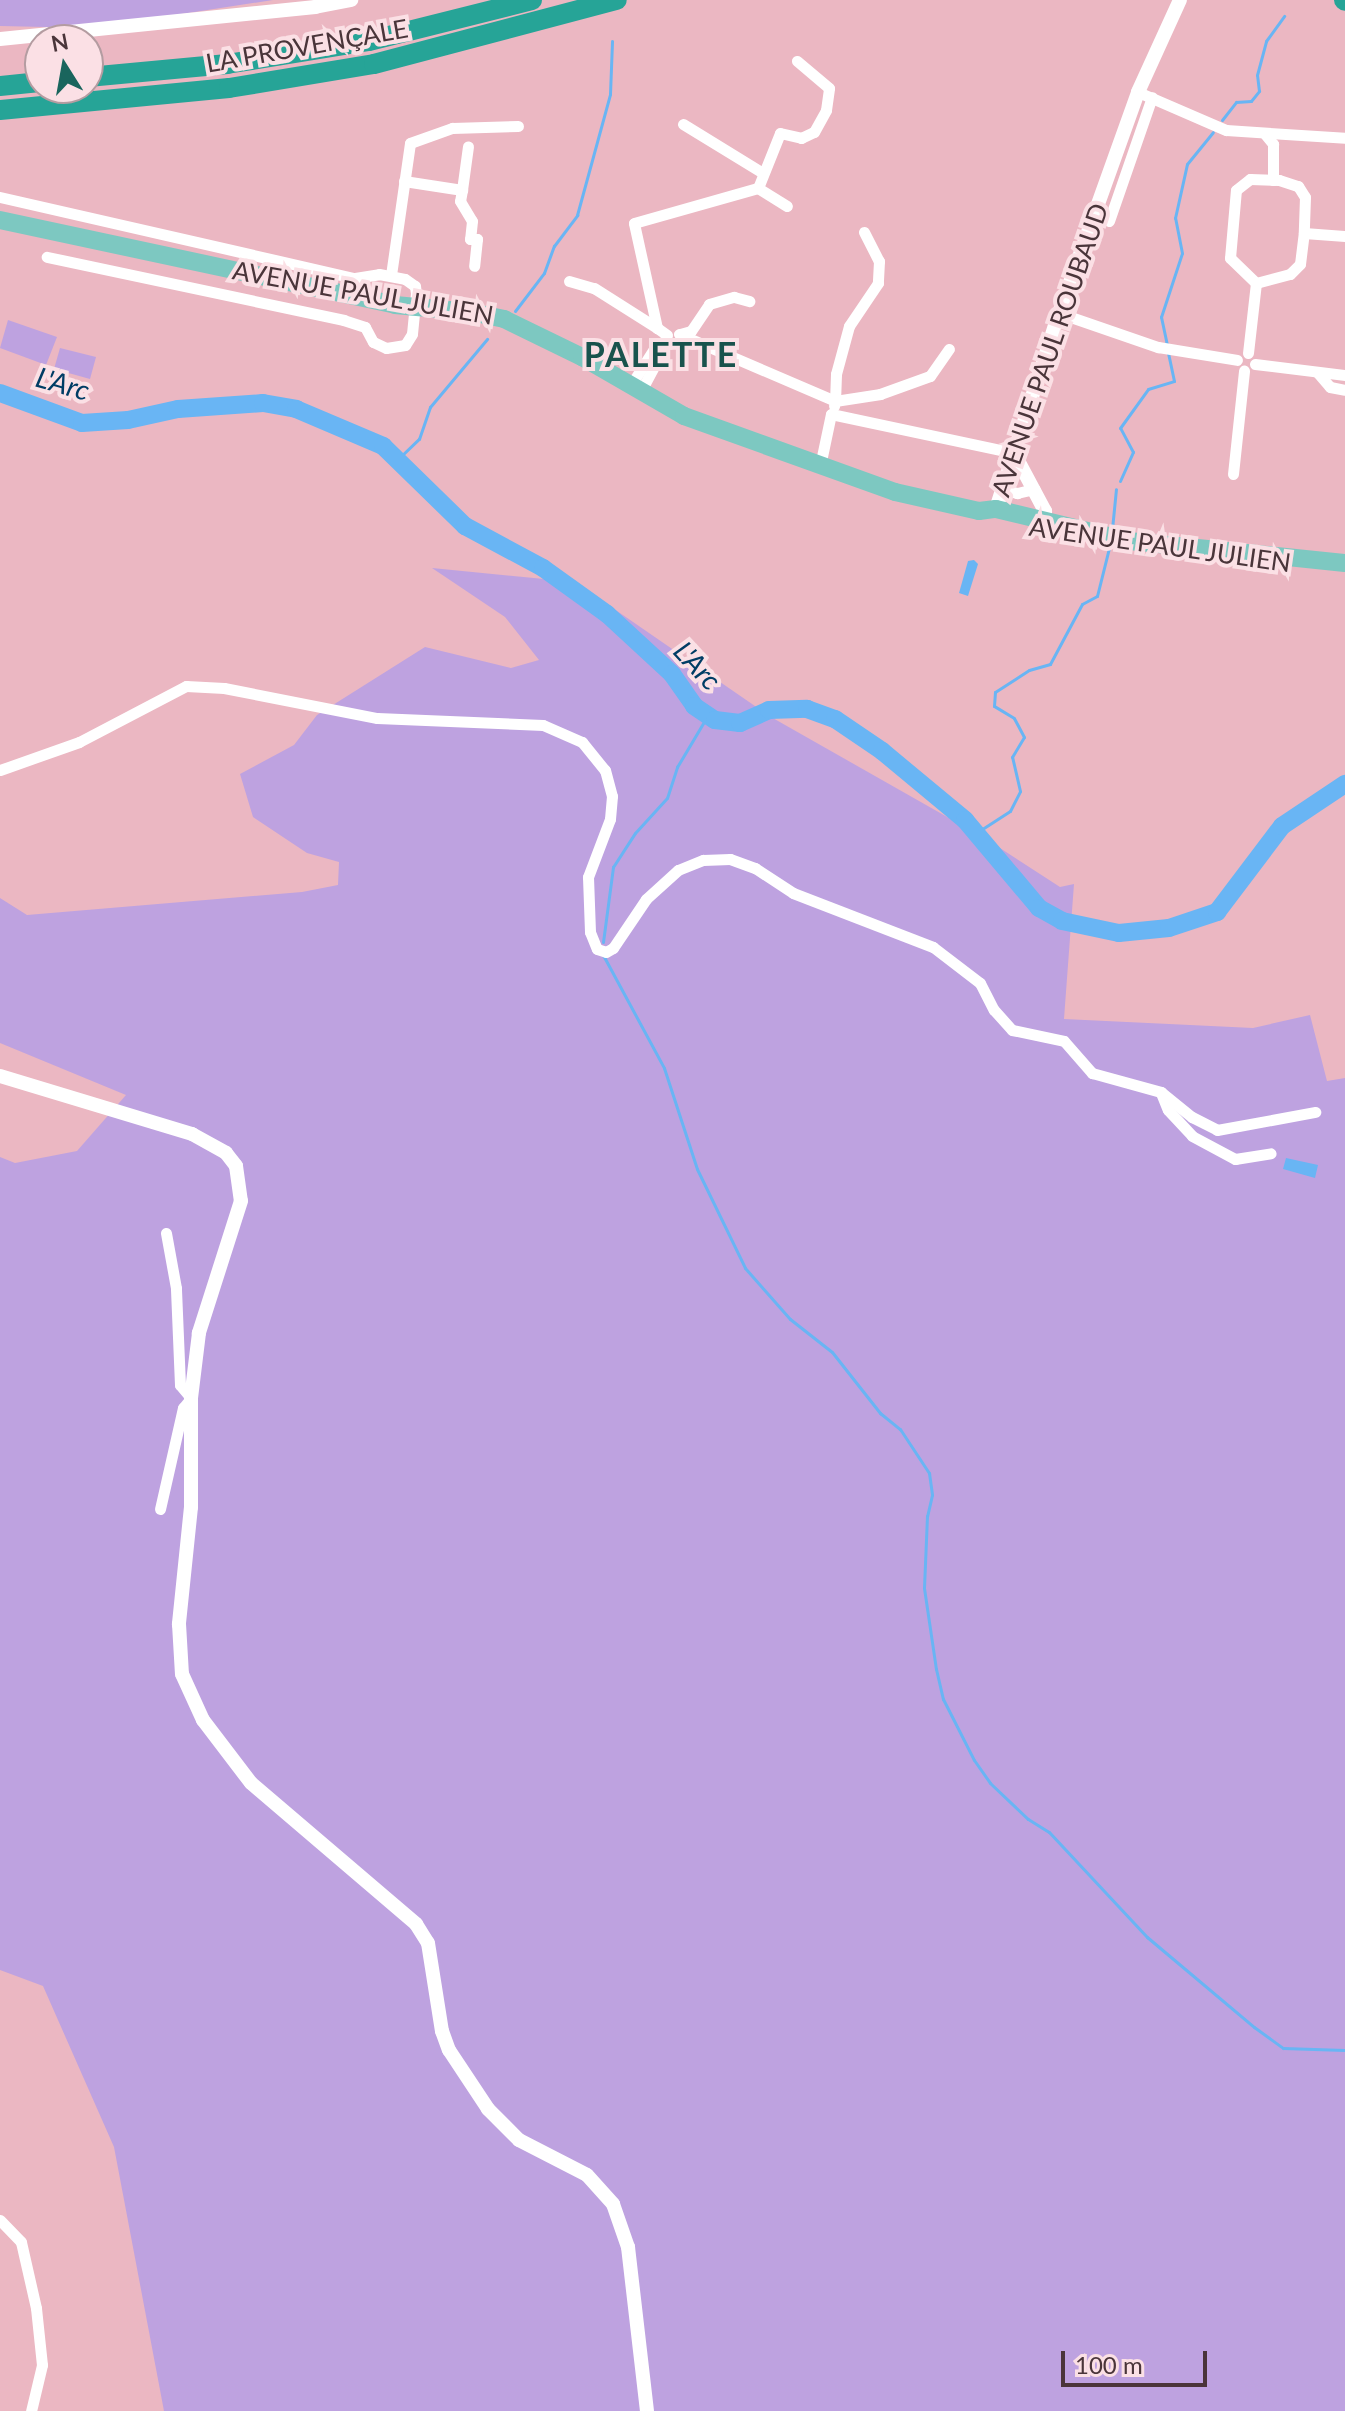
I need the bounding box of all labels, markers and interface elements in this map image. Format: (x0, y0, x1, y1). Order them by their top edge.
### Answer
street label: LA PROVENÇALE (203, 13, 411, 79)
north arrow (24, 24, 104, 104)
text: N (49, 27, 71, 57)
street label: AVENUE PAUL ROUBAUD (985, 199, 1115, 501)
street label: AVENUE PAUL JULIEN (229, 255, 497, 331)
district label: PALETTE (584, 334, 738, 374)
water label: L'Arc (32, 359, 94, 407)
street label: AVENUE PAUL JULIEN (1026, 511, 1294, 579)
water label: L'Arc (667, 634, 729, 696)
scale bar (1065, 2335, 1211, 2385)
text: 100 m (1075, 2350, 1143, 2379)

